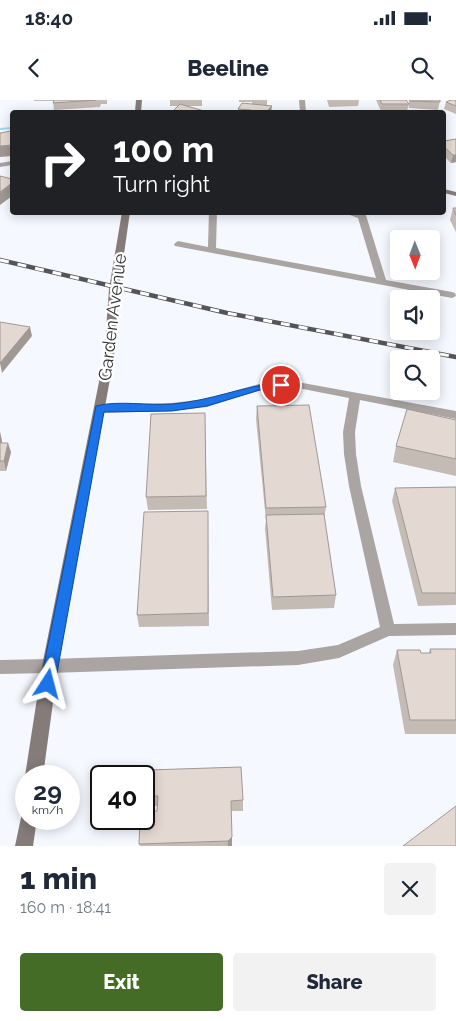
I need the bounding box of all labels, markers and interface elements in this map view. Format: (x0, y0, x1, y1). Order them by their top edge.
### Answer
text: 18:40 (25, 7, 73, 29)
icon: back (20, 54, 48, 82)
icon: search (408, 54, 436, 82)
text: Beeline (187, 55, 269, 81)
text: 100 m (113, 129, 214, 170)
icon: right (30, 130, 95, 195)
text: Turn right (113, 171, 210, 197)
north arrow (390, 230, 440, 280)
map controls (390, 230, 440, 400)
street label: Garden Avenue (94, 252, 130, 382)
button: sound (390, 290, 440, 340)
button: search (390, 350, 440, 400)
pin (260, 364, 302, 406)
icon: arrive (267, 371, 295, 399)
position arrow (21, 657, 73, 709)
speed limit sign: 40 (90, 765, 155, 830)
text: 29 (33, 776, 62, 806)
text: km/h (32, 803, 63, 817)
text: 1 min (20, 861, 97, 896)
button: close (384, 863, 436, 915)
text: 160 m · 18:41 (20, 898, 111, 917)
button: Exit (20, 953, 223, 1011)
button: Share (233, 953, 436, 1011)

